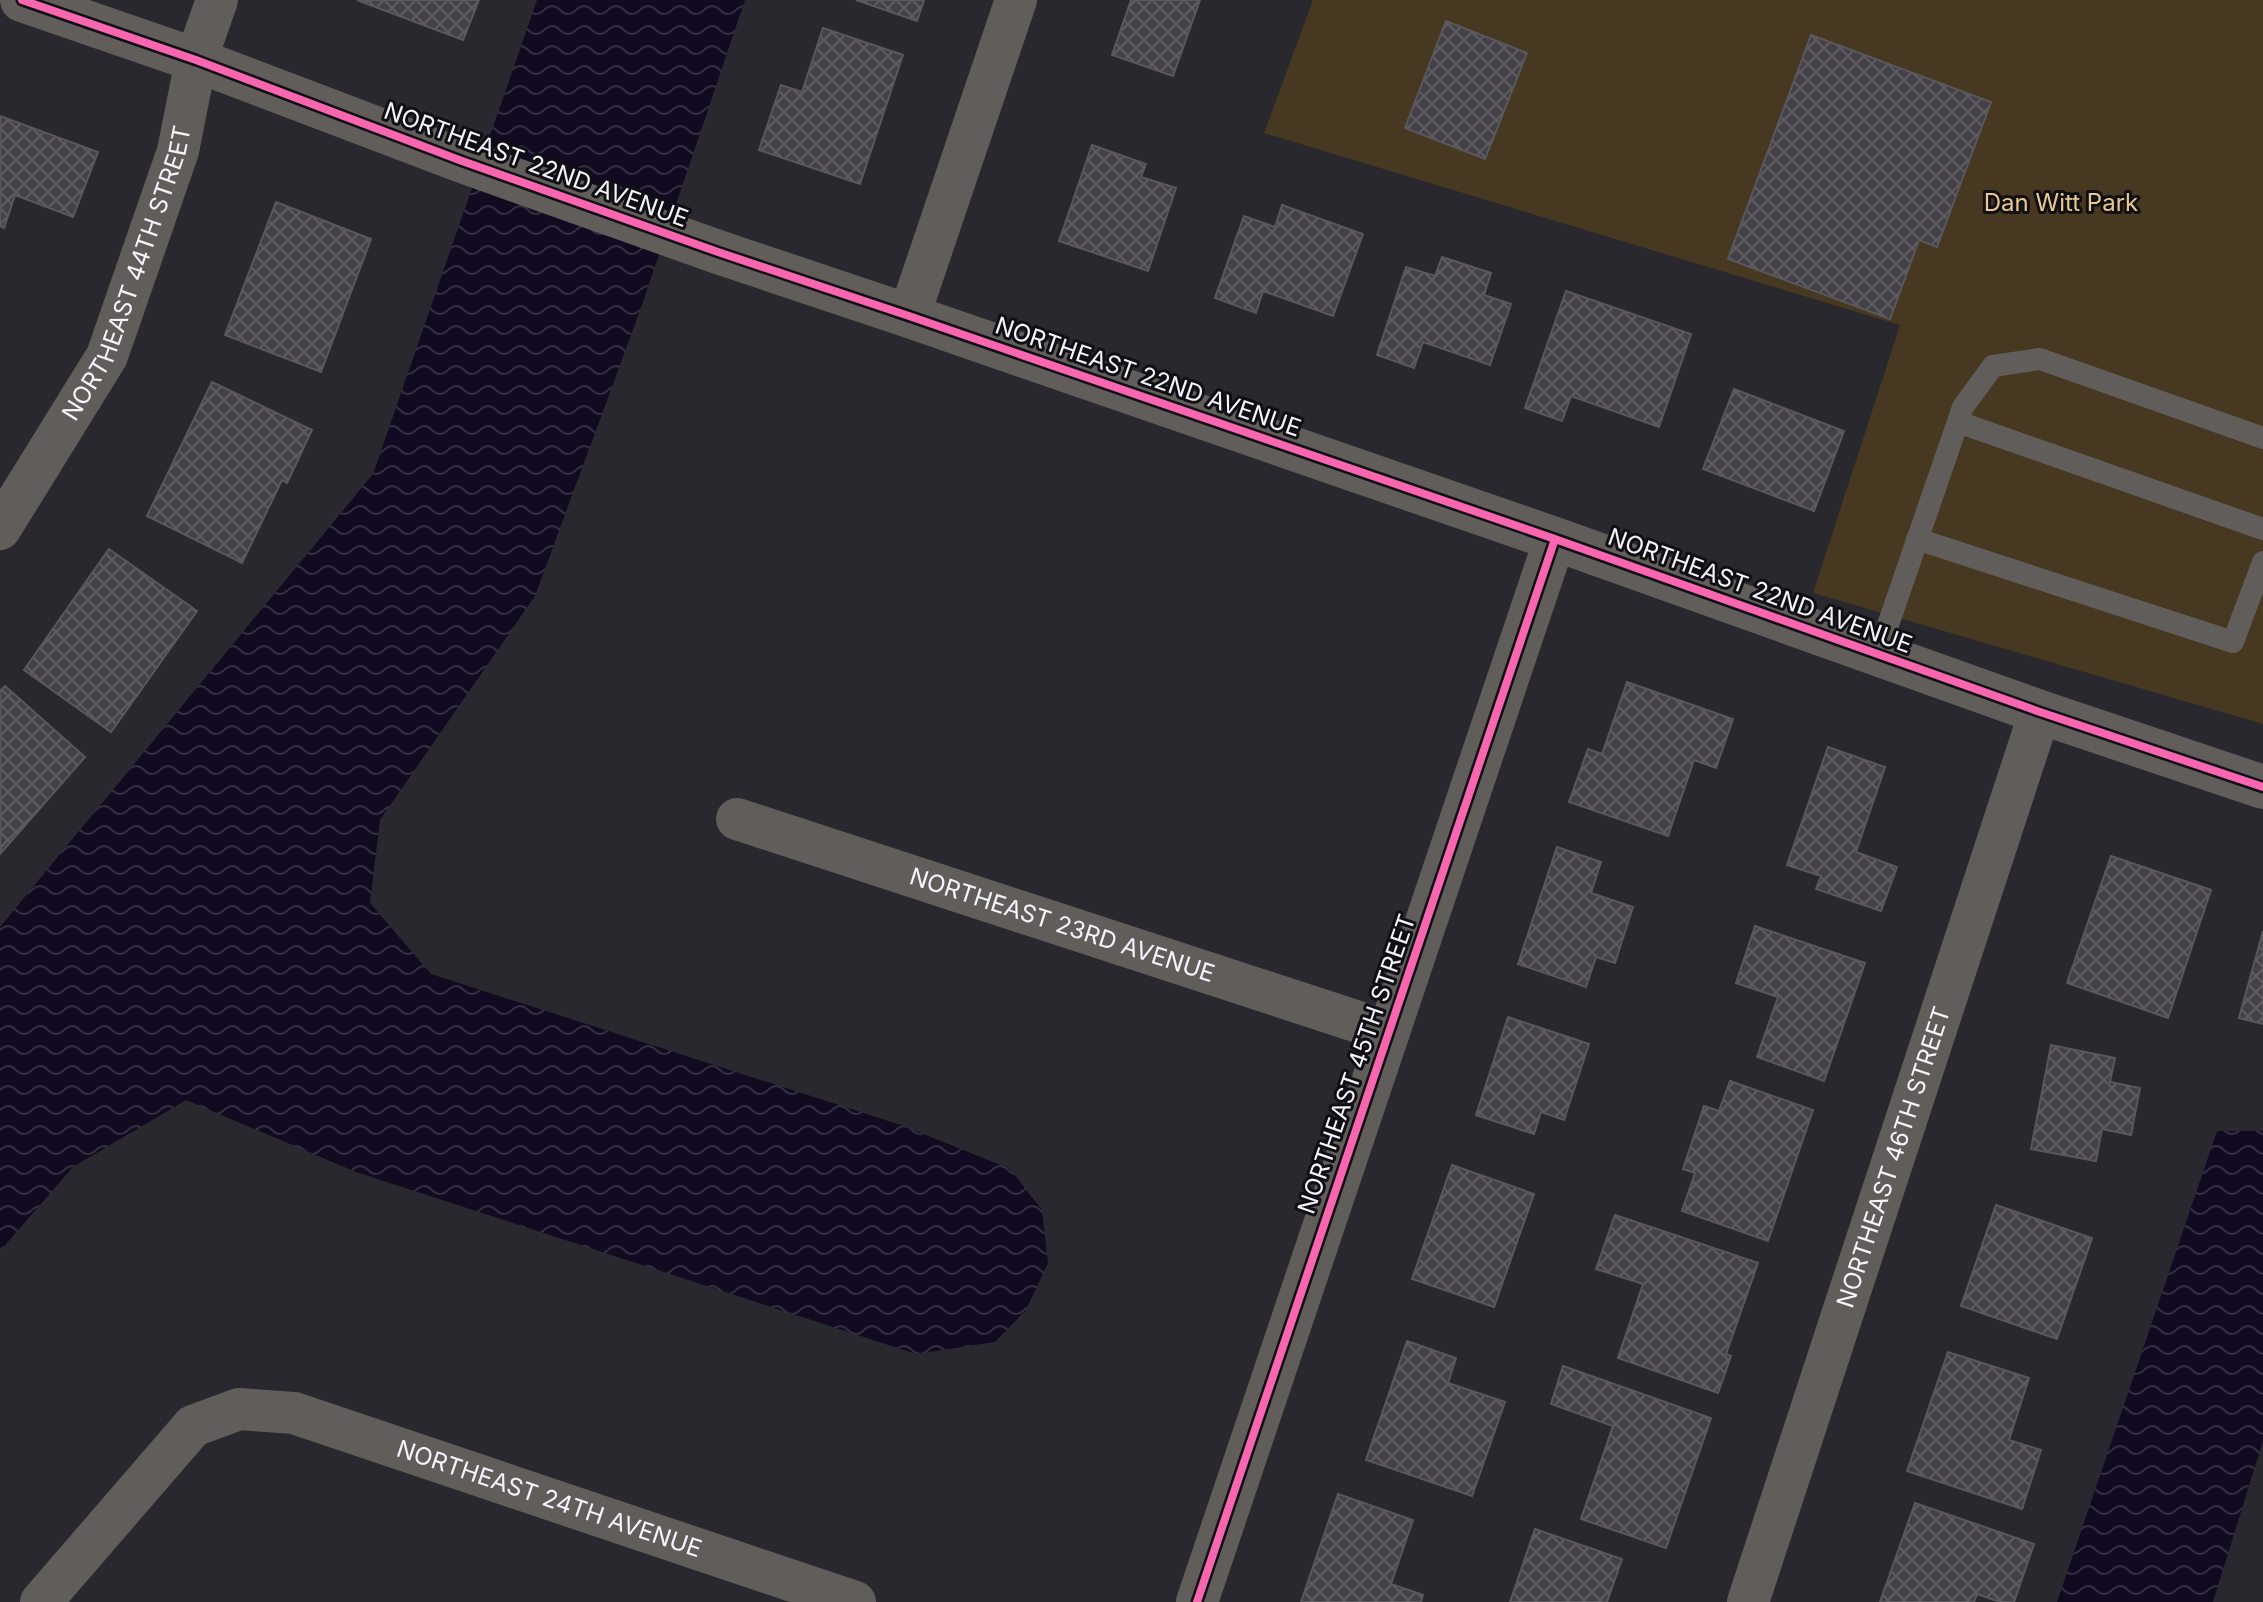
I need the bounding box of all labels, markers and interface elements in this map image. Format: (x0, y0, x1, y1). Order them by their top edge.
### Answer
street label: NORTHEAST 22ND AVENUE (380, 96, 692, 233)
street label: NORTHEAST 44TH STREET (56, 123, 197, 426)
park label: Dan Witt Park (1984, 188, 2138, 217)
street label: NORTHEAST 22ND AVENUE (991, 310, 1305, 443)
street label: NORTHEAST 22ND AVENUE (1604, 522, 1916, 659)
street label: NORTHEAST 23RD AVENUE (906, 861, 1218, 988)
street label: NORTHEAST 45TH STREET (1292, 910, 1421, 1217)
street label: NORTHEAST 46TH STREET (1831, 1003, 1956, 1311)
street label: NORTHEAST 24TH AVENUE (393, 1434, 706, 1563)

